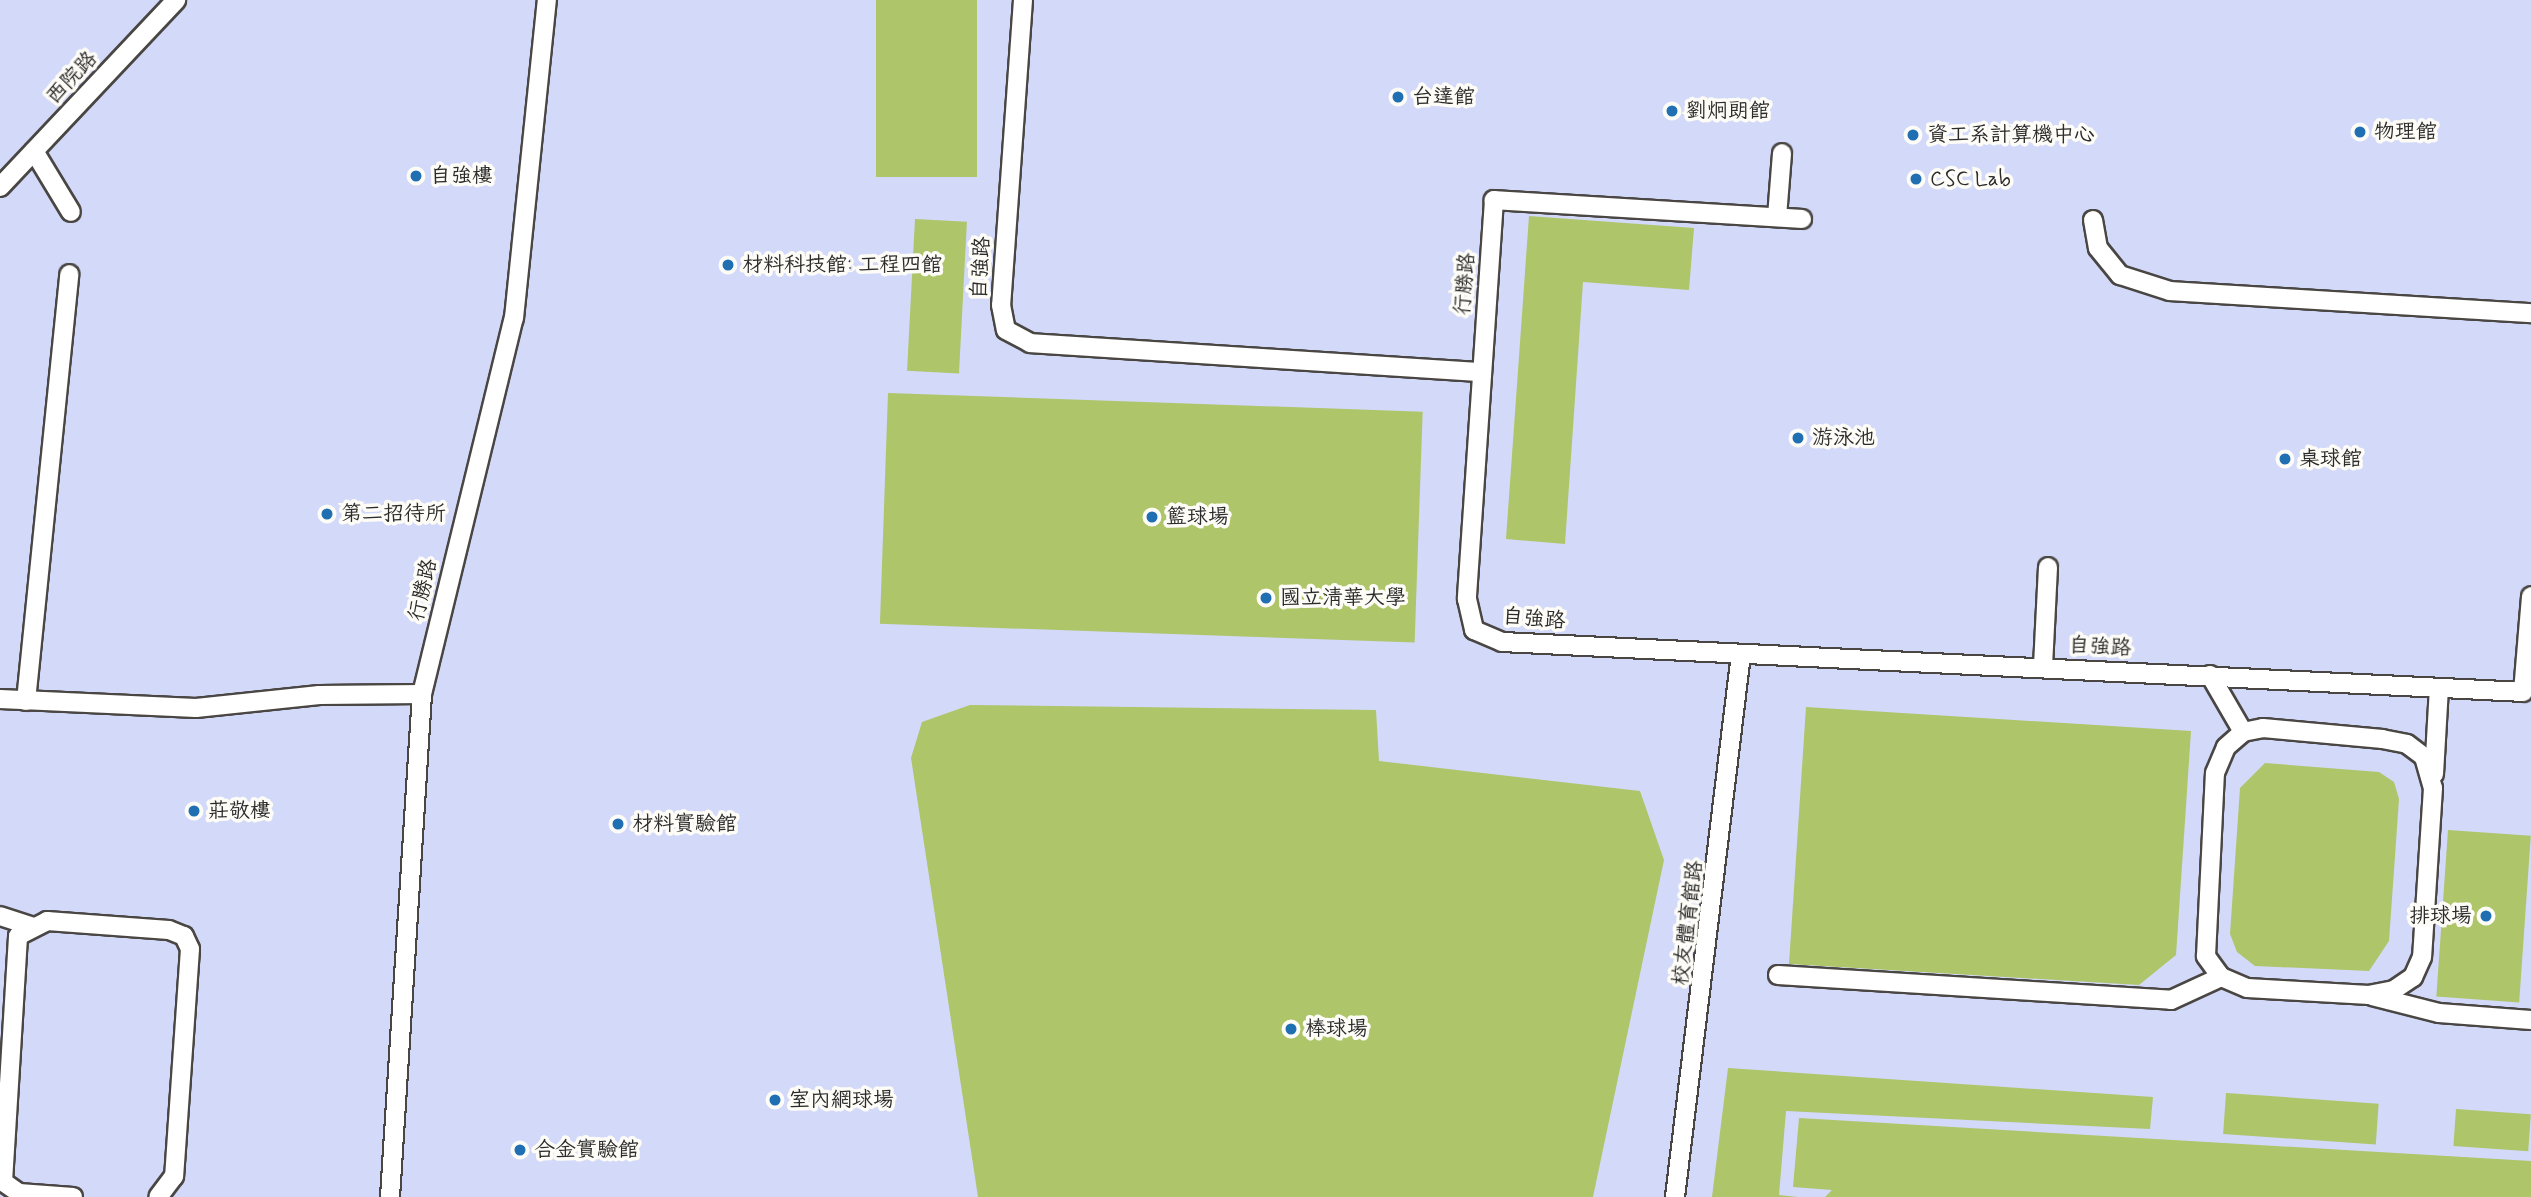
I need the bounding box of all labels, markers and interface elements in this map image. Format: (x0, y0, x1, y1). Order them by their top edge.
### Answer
street label: 西院路 (41, 46, 103, 110)
place label: 台達館 (1412, 84, 1475, 110)
marker: 台達館 (1390, 89, 1406, 105)
place label: 劉炯朗館 (1686, 98, 1770, 124)
marker: 劉炯朗館 (1664, 103, 1680, 119)
place label: 物理館 (2374, 119, 2437, 145)
place label: 資工系計算機中心 (1927, 122, 2095, 148)
marker: 物理館 (2352, 124, 2368, 140)
marker: 資工系計算機中心 (1905, 127, 1921, 143)
place label: 自強樓 (430, 163, 493, 189)
place label: CSC Lab (1930, 166, 2011, 192)
marker: 自強樓 (408, 168, 424, 184)
marker: CSC Lab (1908, 171, 1924, 187)
street label: 自強路 (967, 236, 995, 300)
place label: 材料科技館: 工程四館 (742, 252, 942, 278)
street label: 行勝路 (1450, 252, 1480, 316)
marker: 材料科技館: 工程四館 (720, 257, 736, 273)
place label: 游泳池 (1812, 425, 1875, 451)
marker: 游泳池 (1790, 430, 1806, 446)
place label: 桌球館 (2299, 446, 2362, 472)
marker: 桌球館 (2277, 451, 2293, 467)
place label: 第二招待所 (341, 501, 446, 527)
place label: 籃球場 (1166, 504, 1229, 530)
marker: 第二招待所 (319, 506, 335, 522)
marker: 籃球場 (1144, 509, 1160, 525)
street label: 行勝路 (404, 556, 442, 624)
place label: 國立清華大學 (1280, 585, 1406, 611)
marker: 國立清華大學 (1258, 590, 1274, 606)
street label: 自強路 (1502, 604, 1566, 634)
street label: 自強路 (2068, 633, 2132, 661)
place label: 莊敬樓 (208, 798, 271, 824)
marker: 莊敬樓 (186, 803, 202, 819)
place label: 材料實驗館 (632, 811, 737, 837)
marker: 材料實驗館 (610, 816, 626, 832)
street label: 校友體育館路 (1668, 859, 1708, 987)
place label: 排球場 (2409, 903, 2472, 929)
marker: 排球場 (2478, 908, 2494, 924)
place label: 棒球場 (1305, 1016, 1368, 1042)
marker: 棒球場 (1283, 1021, 1299, 1037)
place label: 室內網球場 (789, 1087, 894, 1113)
marker: 室內網球場 (767, 1092, 783, 1108)
place label: 合金實驗館 (534, 1137, 639, 1163)
marker: 合金實驗館 (512, 1142, 528, 1158)

